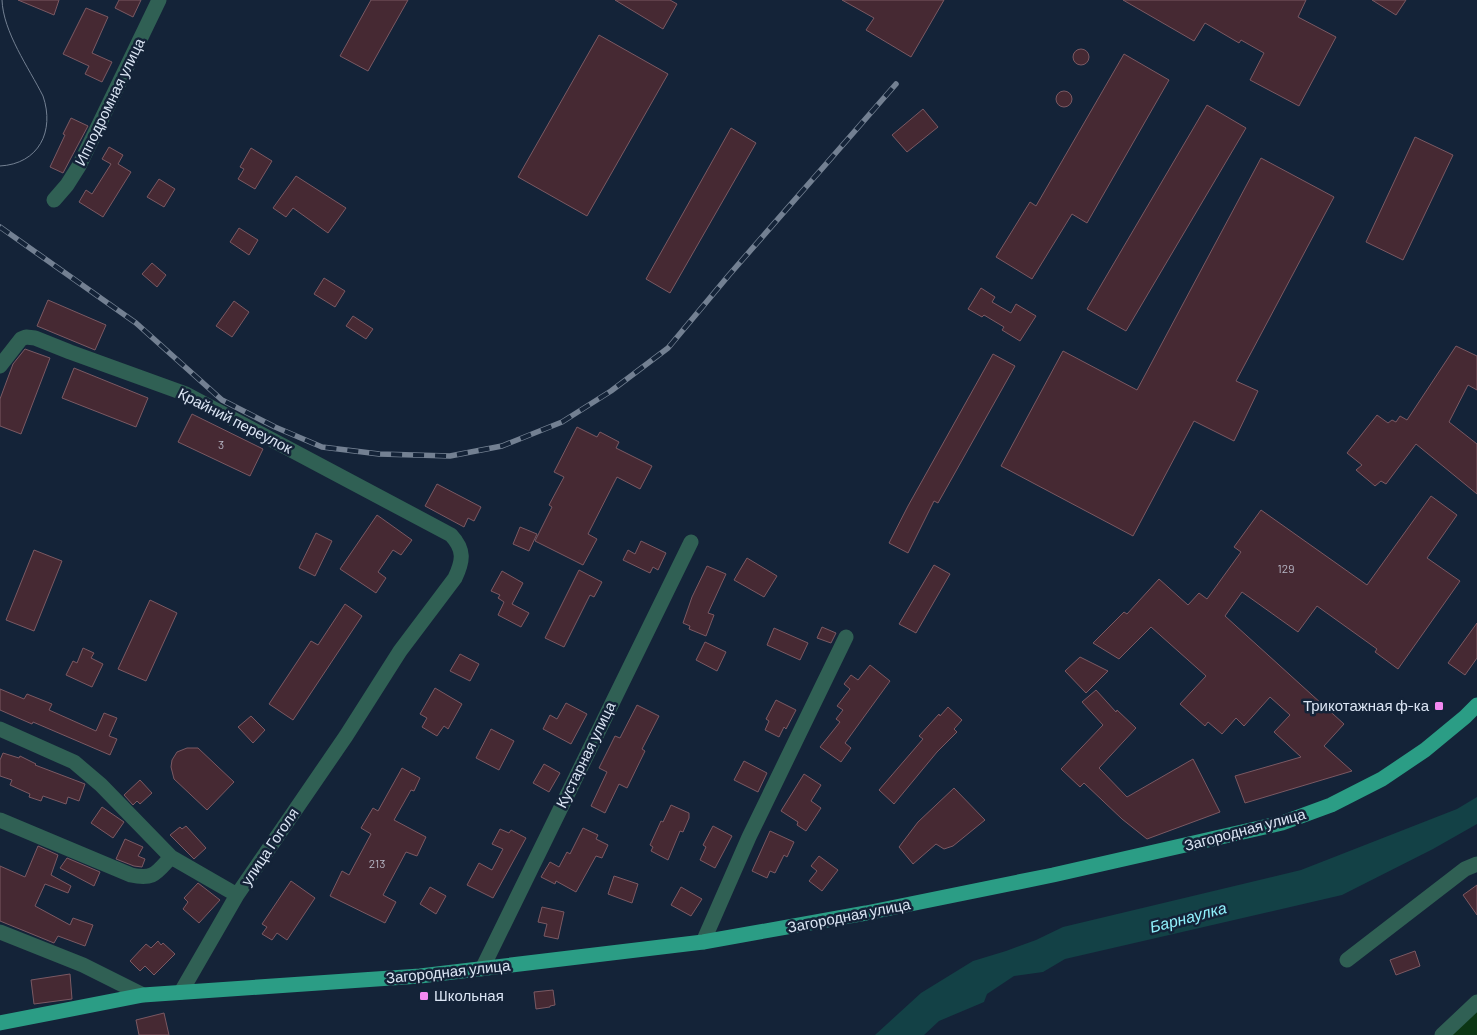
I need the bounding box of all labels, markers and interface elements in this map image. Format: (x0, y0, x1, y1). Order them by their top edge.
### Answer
street label: Ипподромная улица (70, 34, 148, 168)
street label: Крайний переулок (175, 384, 296, 457)
house number: 3 (218, 437, 224, 451)
house number: 129 (1278, 561, 1294, 575)
place label: Трикотажная ф-ка (1303, 696, 1430, 714)
street label: Кустарная улица (552, 698, 619, 811)
marker: Трикотажная ф-ка (1433, 700, 1445, 712)
street label: улица Гоголя (237, 804, 302, 889)
street label: Загородная улица (1182, 804, 1308, 854)
house number: 213 (369, 856, 385, 870)
street label: Загородная улица (786, 894, 913, 936)
water label: Барнаулка (1147, 897, 1228, 936)
street label: Загородная улица (385, 955, 512, 986)
place label: Школьная (434, 986, 504, 1004)
marker: Школьная (418, 990, 430, 1002)

